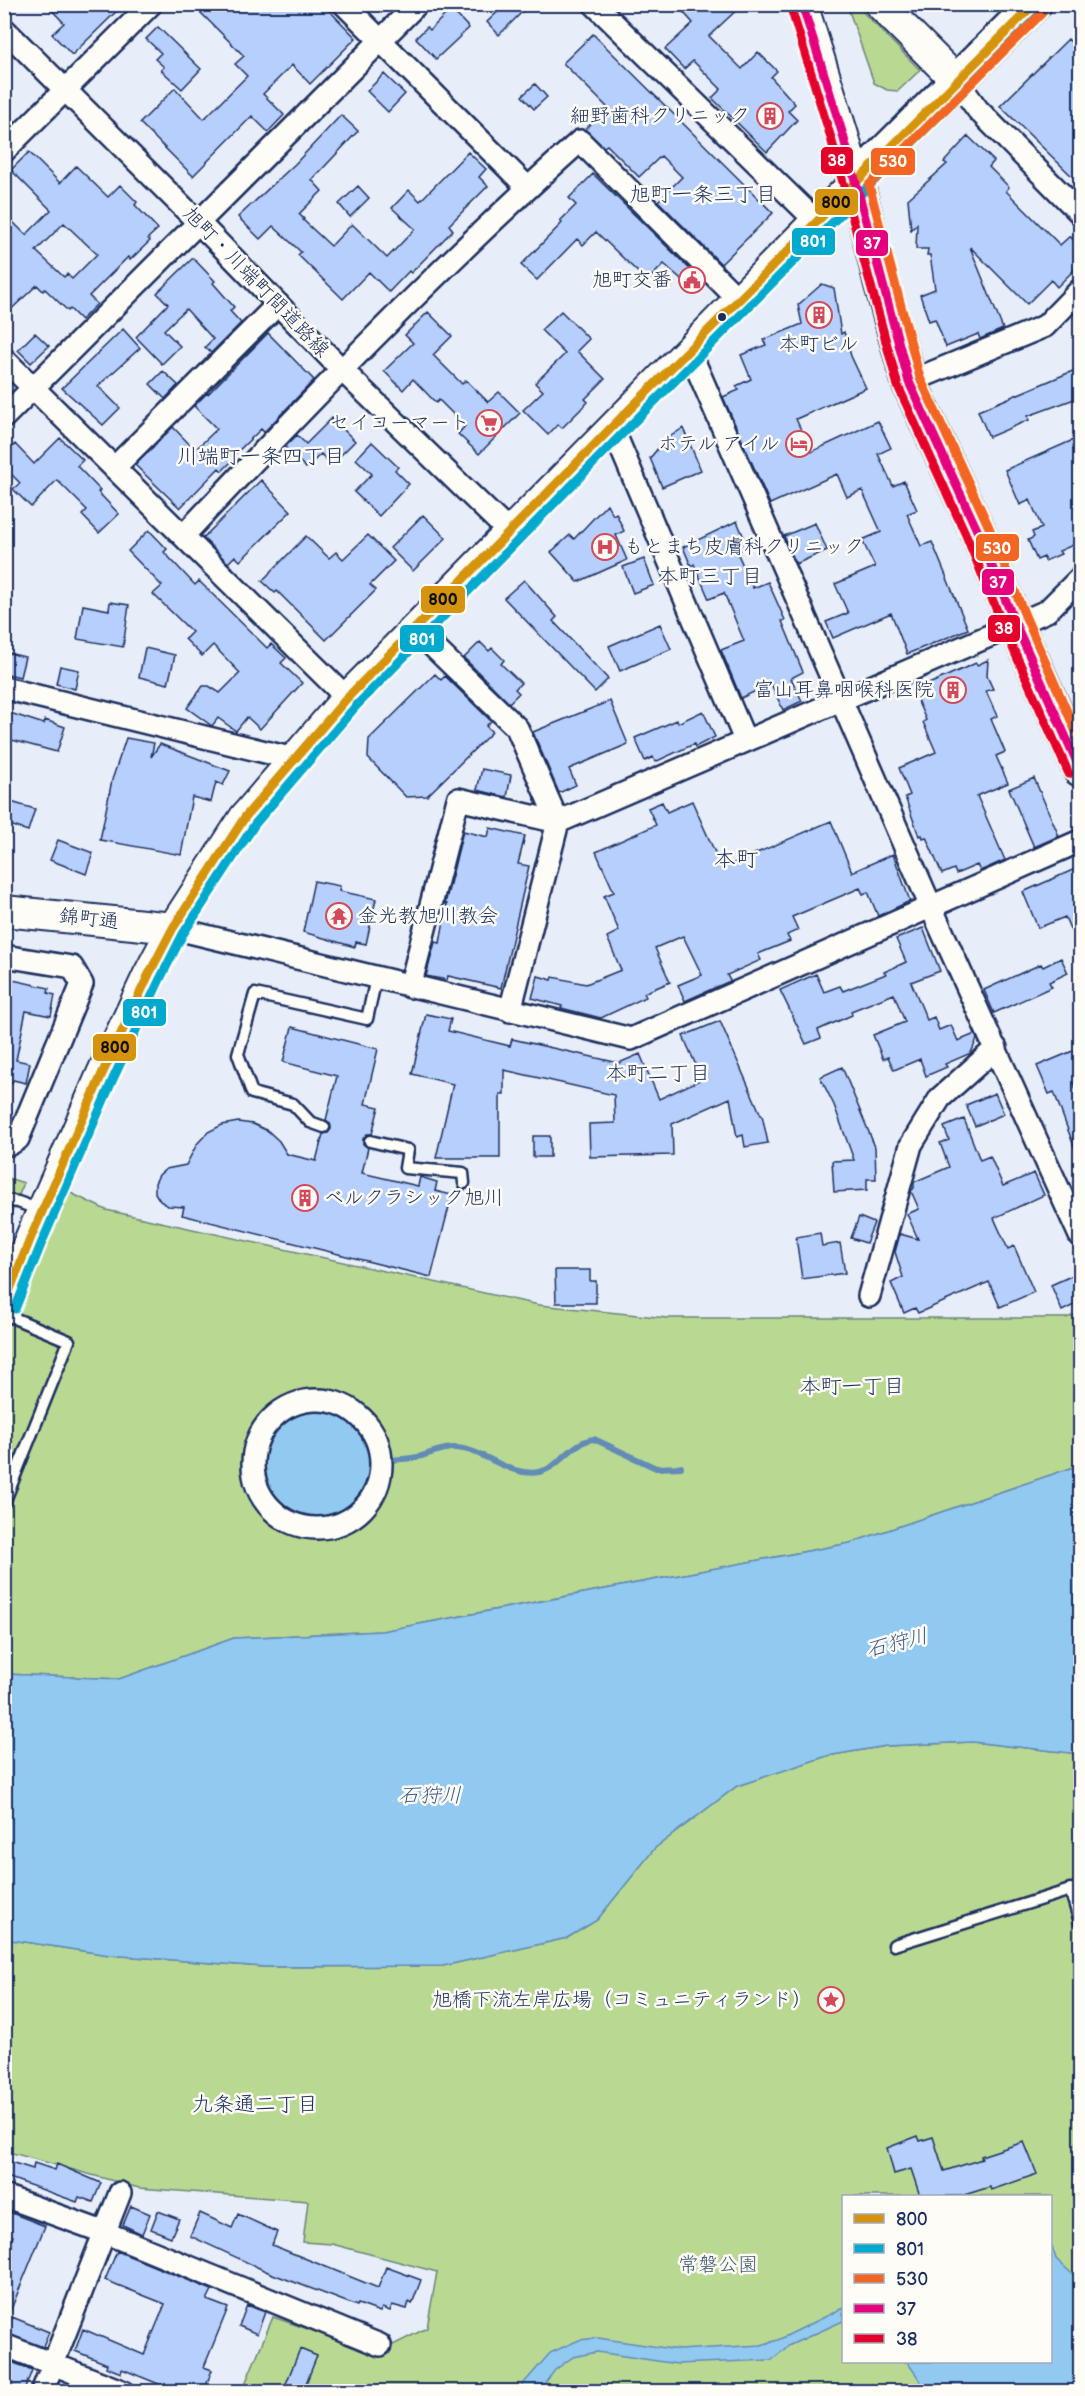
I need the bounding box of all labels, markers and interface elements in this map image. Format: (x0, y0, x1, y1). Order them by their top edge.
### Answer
building icon: 細野歯科クリニック (755, 101, 785, 131)
place label: 細野歯科クリニック (570, 104, 750, 128)
line badge: 38 (820, 146, 854, 175)
line badge: 530 (870, 147, 916, 176)
text: 38 (828, 152, 846, 171)
text: 530 (879, 153, 907, 172)
district label: 旭町一条三丁目 (630, 182, 777, 207)
line badge: 800 (814, 188, 859, 216)
text: 800 (821, 194, 851, 213)
street label: 旭町・川端町間道路線 (178, 202, 334, 362)
line badge: 801 (791, 227, 836, 256)
line badge: 37 (855, 229, 889, 257)
text: 801 (800, 233, 826, 252)
text: 37 (863, 235, 881, 254)
public building icon: 旭町交番 (677, 265, 707, 295)
place label: 旭町交番 (592, 268, 672, 292)
building icon: 本町ビル (804, 300, 834, 330)
unlabelled marker (716, 311, 728, 323)
place label: 本町ビル (779, 332, 859, 356)
supermarket icon: セイコーマート (474, 408, 504, 438)
place label: セイコーマート (330, 411, 470, 435)
hotel icon: ホテル アイル (784, 429, 814, 459)
place label: ホテル アイル (658, 432, 780, 456)
district label: 川端町一条四丁目 (177, 444, 345, 469)
hospital icon: もとまち皮膚科クリニック (590, 532, 620, 562)
line badge: 530 (975, 533, 1020, 562)
place label: もとまち皮膚科クリニック (624, 535, 864, 559)
text: 530 (983, 540, 1011, 559)
district label: 本町三丁目 (658, 564, 763, 589)
line badge: 37 (981, 568, 1015, 596)
text: 37 (989, 574, 1007, 593)
line badge: 800 (420, 585, 466, 614)
text: 800 (428, 591, 458, 610)
line badge: 38 (987, 614, 1021, 643)
text: 38 (995, 620, 1013, 639)
line badge: 801 (399, 624, 445, 653)
text: 801 (409, 631, 435, 650)
building icon: 富山耳鼻咽喉科医院 (938, 675, 968, 705)
place label: 富山耳鼻咽喉科医院 (754, 678, 934, 702)
district label: 本町 (714, 846, 758, 873)
temple icon: 金光教旭川教会 (324, 901, 354, 931)
street label: 錦町通 (58, 904, 120, 934)
place label: 金光教旭川教会 (358, 904, 498, 928)
line badge: 801 (122, 998, 167, 1027)
text: 801 (131, 1004, 157, 1023)
line badge: 800 (92, 1033, 137, 1062)
text: 800 (100, 1039, 130, 1058)
district label: 本町二丁目 (606, 1061, 711, 1086)
building icon: ベルクラシック旭川 (290, 1183, 320, 1213)
place label: ベルクラシック旭川 (324, 1186, 504, 1210)
district label: 本町一丁目 (800, 1374, 905, 1399)
water label: 石狩川 (863, 1623, 931, 1663)
water label: 石狩川 (399, 1783, 462, 1808)
place icon: 旭橋下流左岸広場（コミュニティランド） (816, 1985, 846, 2015)
place label: 旭橋下流左岸広場（コミュニティランド） (432, 1988, 812, 2012)
district label: 九条通二丁目 (192, 2092, 318, 2117)
legend (842, 2195, 1052, 2363)
text: 800 (896, 2209, 928, 2230)
text: 801 (896, 2239, 924, 2260)
park label: 常磐公園 (678, 2253, 758, 2277)
text: 530 (896, 2269, 928, 2290)
text: 37 (896, 2299, 916, 2320)
text: 38 (896, 2329, 918, 2350)

